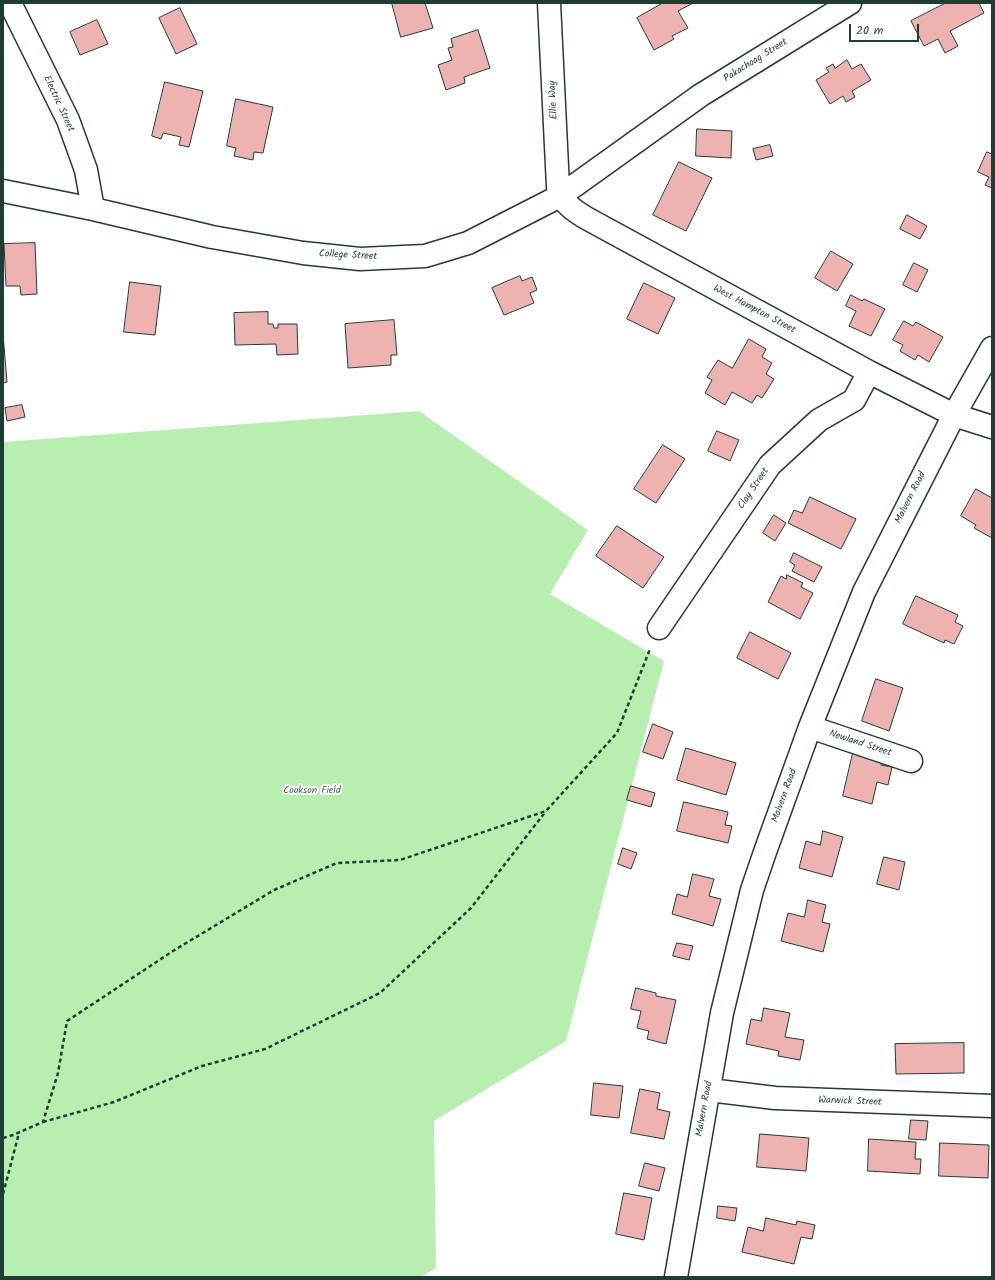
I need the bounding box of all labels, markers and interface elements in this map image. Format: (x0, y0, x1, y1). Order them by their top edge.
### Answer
scale bar (851, 16, 921, 42)
text: 20 m (856, 21, 883, 40)
street label: Pakachoag Street (722, 37, 790, 85)
street label: Electric Street (40, 74, 76, 134)
street label: Ellie Way (547, 80, 561, 120)
street label: College Street (318, 248, 378, 264)
street label: West Hampton Street (711, 283, 797, 337)
street label: Clay Street (736, 466, 772, 512)
street label: Malvern Road (893, 470, 929, 526)
street label: Newland Street (827, 728, 893, 760)
street label: Malvern Road (770, 767, 800, 825)
park label: Cookson Field (283, 785, 341, 797)
street label: Malvern Road (694, 1080, 716, 1138)
street label: Warwick Street (818, 1095, 882, 1109)

